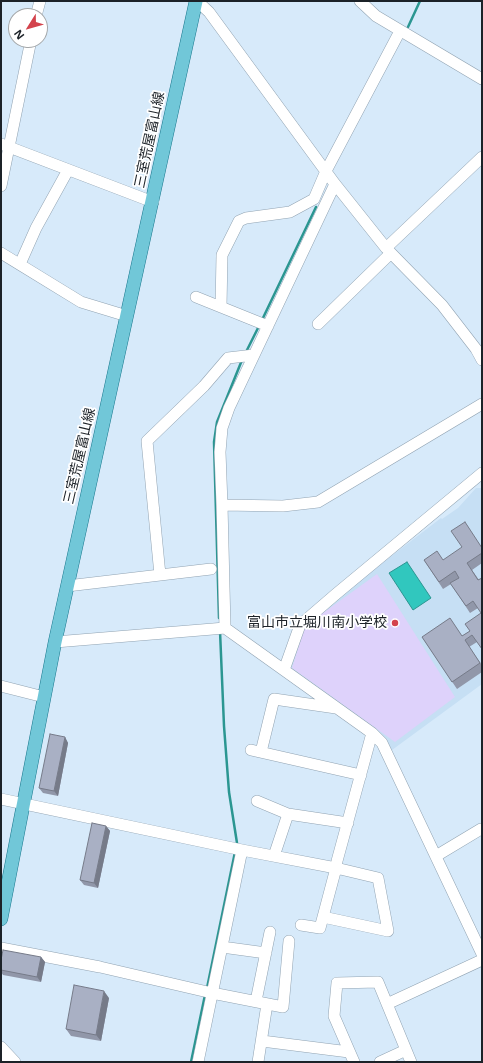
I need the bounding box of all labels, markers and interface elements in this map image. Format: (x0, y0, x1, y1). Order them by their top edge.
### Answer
north arrow (8, 8, 48, 48)
text: N (10, 27, 28, 43)
street label: 三室荒屋富山線 (132, 90, 168, 190)
street label: 三室荒屋富山線 (61, 406, 99, 506)
place label: 富山市立堀川南小学校 (247, 615, 387, 631)
marker: 富山市立堀川南小学校 (390, 618, 400, 628)

